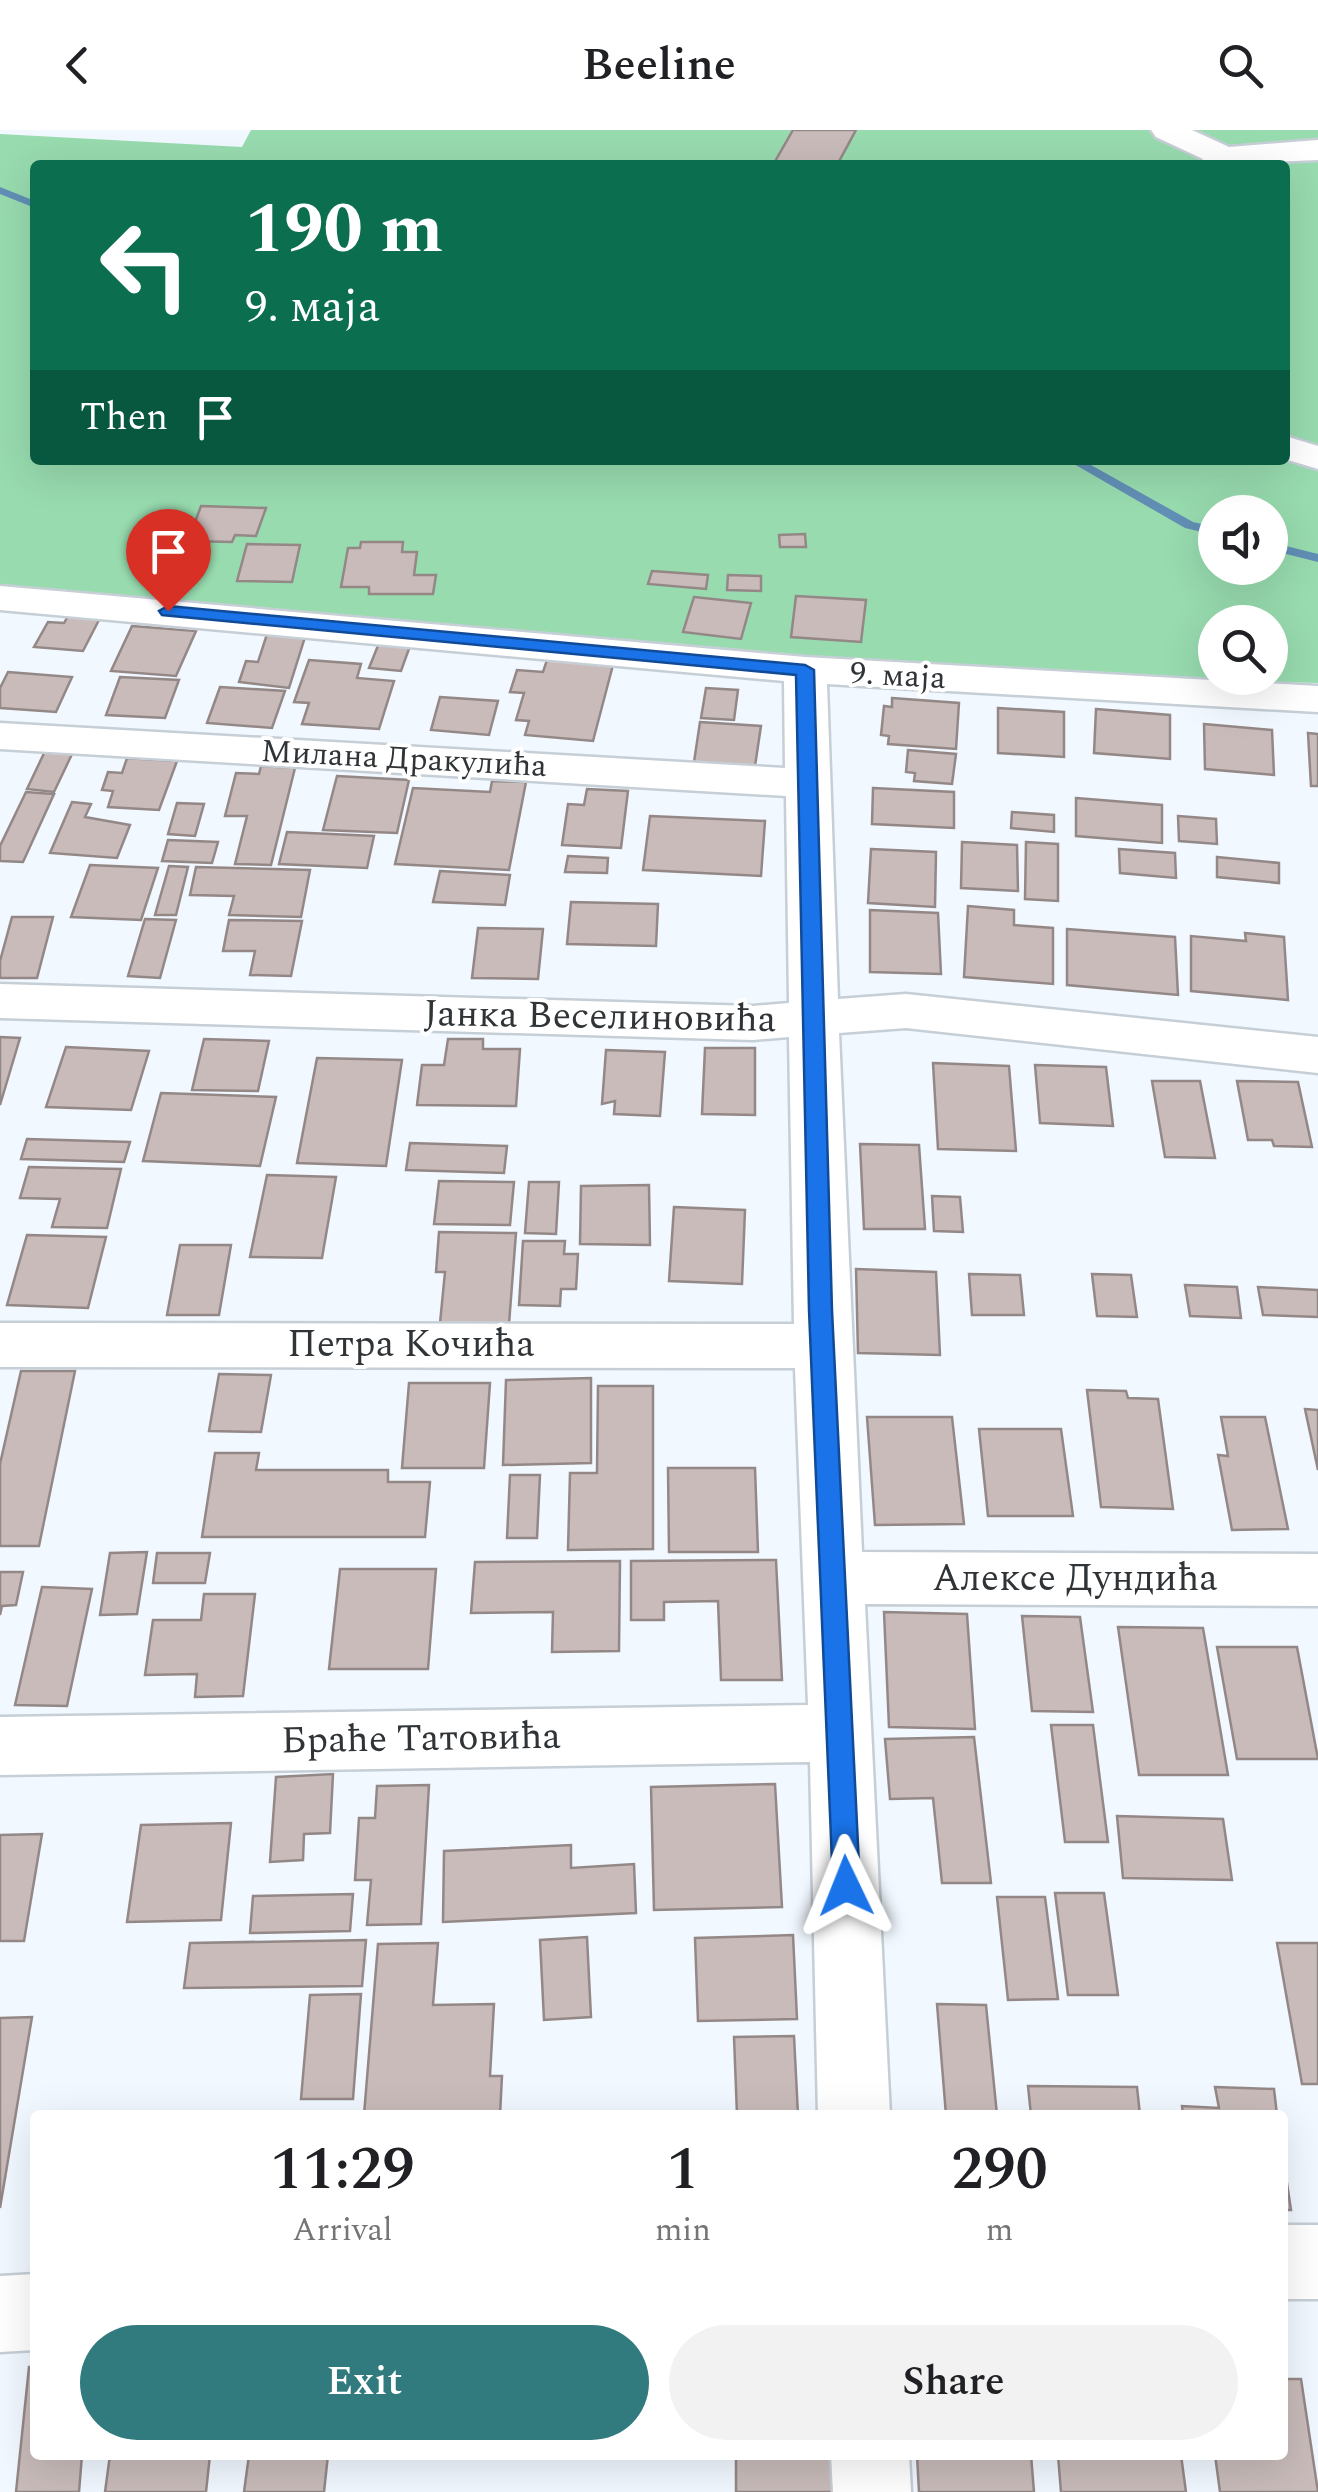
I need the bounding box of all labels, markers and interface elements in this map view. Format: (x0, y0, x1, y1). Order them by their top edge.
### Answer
text: Beeline (582, 31, 736, 100)
icon: back (50, 38, 105, 93)
icon: search (1213, 38, 1268, 93)
text: 190 m (245, 177, 443, 283)
icon: left (80, 200, 210, 330)
text: 9. маја (245, 273, 380, 342)
text: Then (80, 389, 168, 447)
icon: arrive (188, 390, 243, 445)
map controls (1198, 495, 1288, 695)
button: sound (1198, 495, 1288, 585)
pin (126, 509, 211, 612)
icon: arrive (141, 524, 196, 579)
button: search (1198, 605, 1288, 695)
street label: 9. маја (849, 649, 948, 703)
street label: Милана Дракулића (260, 727, 549, 791)
street label: Јанка Веселиновића (423, 985, 777, 1049)
street label: Петра Кочића (287, 1316, 535, 1374)
street label: Алексе Дундића (932, 1550, 1218, 1608)
street label: Браће Татовића (281, 1708, 562, 1770)
position arrow (794, 1834, 898, 1938)
text: 11:29 (270, 2124, 415, 2216)
text: 1 (667, 2124, 699, 2216)
text: 290 (951, 2124, 1048, 2216)
text: Arrival (293, 2206, 392, 2255)
text: min (655, 2206, 711, 2255)
text: m (986, 2206, 1013, 2255)
button: Exit (80, 2325, 649, 2440)
button: Share (669, 2325, 1238, 2440)

